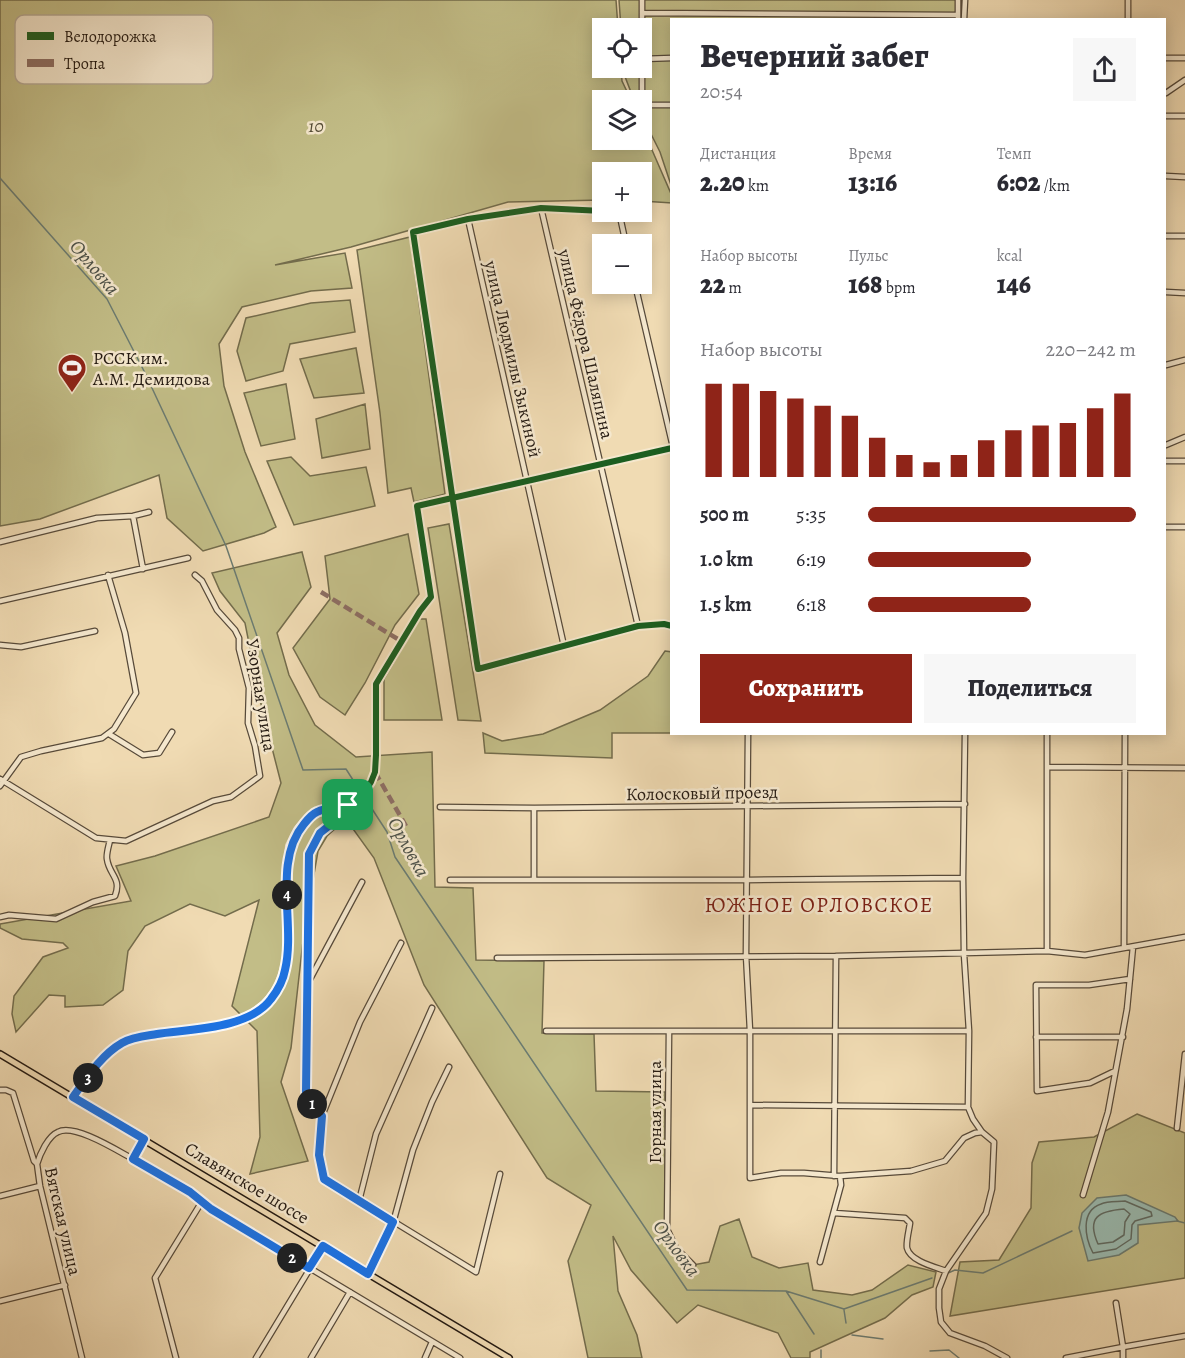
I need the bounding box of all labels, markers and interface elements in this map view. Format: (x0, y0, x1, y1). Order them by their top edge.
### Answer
legend (15, 15, 213, 84)
map controls (592, 18, 652, 294)
button: locate (592, 18, 652, 78)
text: Велодорожка (64, 26, 157, 48)
text: Вечерний забег (700, 33, 929, 78)
button: share (1073, 38, 1136, 101)
text: Тропа (64, 53, 106, 75)
text: 20:54 (700, 78, 743, 105)
button: layers (592, 90, 652, 150)
park label: 10 (308, 114, 324, 138)
text: Дистанция (700, 143, 776, 165)
text: Время (848, 143, 892, 165)
text: Темп (997, 143, 1032, 165)
button: + (592, 162, 652, 222)
text: 2.20 (700, 165, 745, 200)
text: 13:16 (848, 165, 897, 200)
text: 6:02 (997, 165, 1040, 200)
text: km (745, 175, 769, 197)
text: /km (1040, 175, 1070, 197)
water label: Орловка (63, 234, 126, 301)
button: − (592, 234, 652, 294)
text: Набор высоты (700, 245, 798, 267)
text: Пульс (848, 245, 888, 267)
text: kcal (997, 245, 1022, 267)
street label: улица Фёдора Шаляпина (552, 246, 620, 442)
street label: улица Людмилы Зыкиной (478, 257, 547, 460)
text: 22 (700, 267, 725, 302)
text: 168 (848, 267, 882, 302)
text: 146 (997, 267, 1031, 302)
text: m (725, 277, 742, 299)
text: bpm (882, 277, 916, 299)
text: Набор высоты (700, 336, 823, 363)
text: 220–242 m (1046, 336, 1136, 363)
place label: РССК им. А.М. Демидова (92, 346, 211, 391)
sports icon: РССК им. А.М. Демидова (56, 352, 88, 394)
text: 500 m (700, 501, 749, 528)
text: 5:35 (796, 501, 826, 528)
text: 1.0 km (700, 546, 753, 573)
text: 6:19 (796, 546, 826, 573)
text: 1.5 km (700, 591, 752, 618)
text: 6:18 (796, 591, 827, 618)
street label: Узорная улица (240, 637, 282, 754)
button: Сохранить (700, 654, 912, 723)
button: Поделиться (924, 654, 1136, 723)
pin (322, 779, 373, 830)
street label: Колосковый проезд (626, 780, 778, 806)
icon: arrive (331, 788, 364, 821)
water label: Орловка (381, 812, 436, 882)
pin: 4 (272, 880, 302, 910)
text: 4 (283, 884, 291, 906)
district label: ЮЖНОЕ ОРЛОВСКОЕ (704, 891, 934, 919)
street label: Горная улица (643, 1060, 667, 1164)
pin: 3 (73, 1063, 103, 1093)
text: 3 (85, 1067, 91, 1089)
pin: 1 (297, 1089, 327, 1119)
text: 1 (309, 1093, 315, 1115)
street label: Славянское шоссе (180, 1136, 314, 1230)
street label: Вятская улица (39, 1164, 87, 1278)
water label: Орловка (647, 1214, 707, 1282)
pin: 2 (277, 1243, 307, 1273)
text: 2 (288, 1247, 296, 1269)

